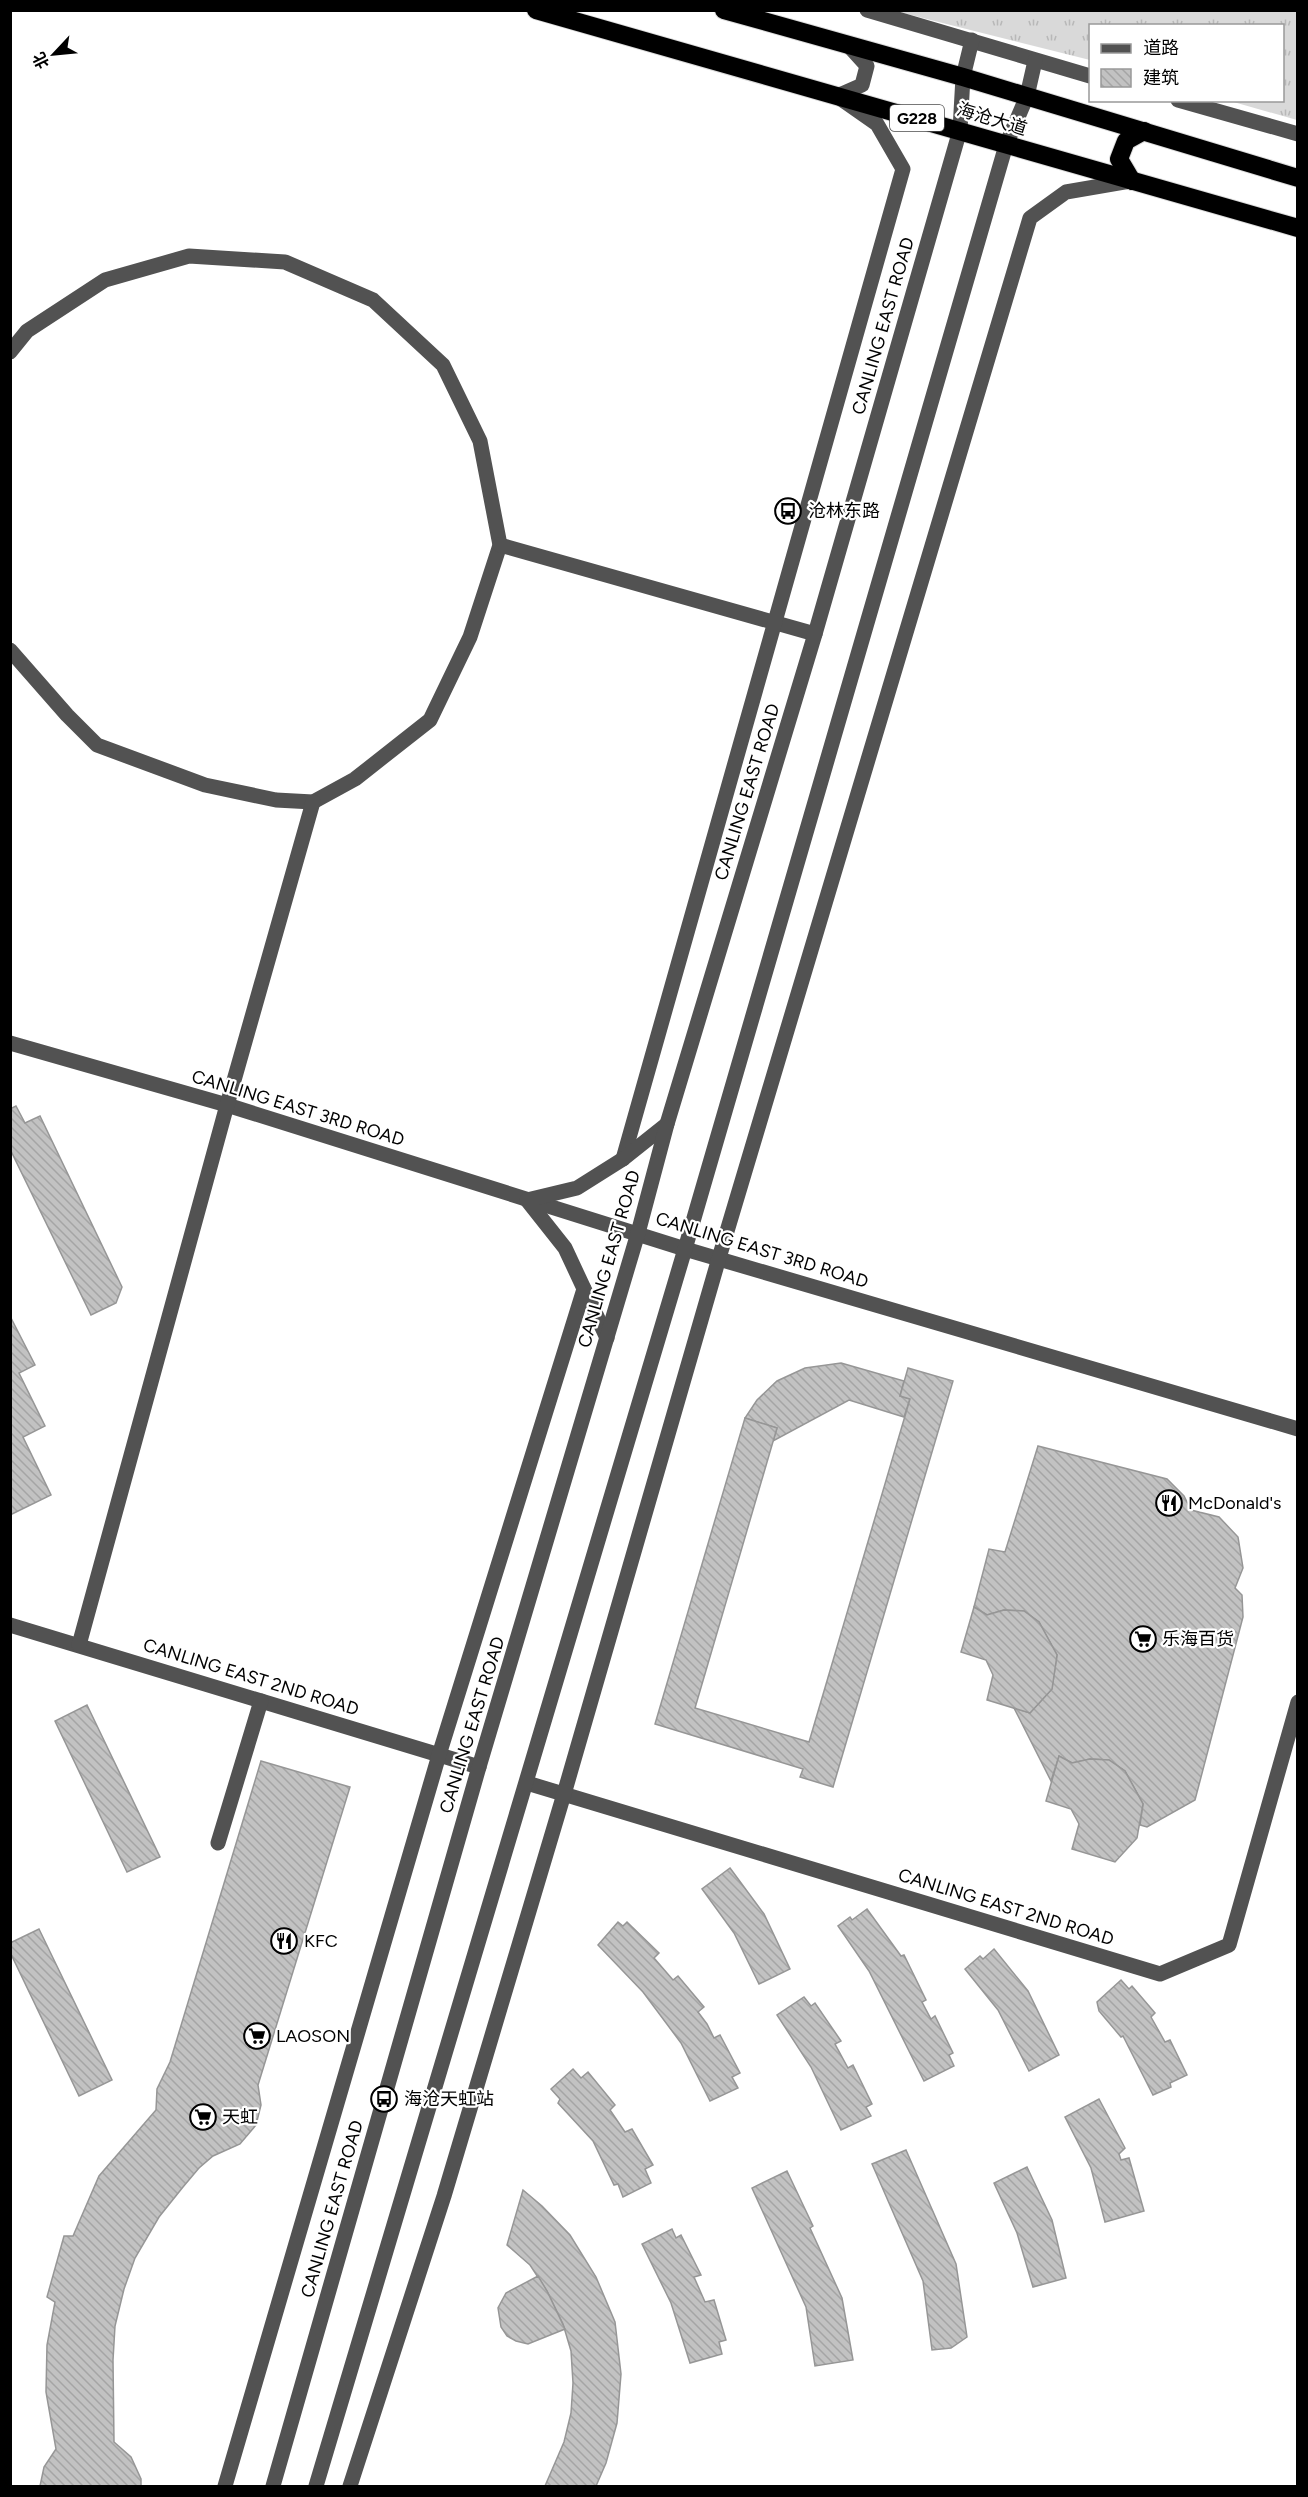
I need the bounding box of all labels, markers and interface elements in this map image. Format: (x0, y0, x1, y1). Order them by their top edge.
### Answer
north arrow (24, 24, 84, 84)
legend (1089, 24, 1284, 102)
text: 道路 (1143, 37, 1179, 59)
text: 北 (29, 49, 53, 72)
text: 建筑 (1143, 67, 1179, 89)
street label: 海沧大道 (954, 98, 1030, 140)
road number: G228 (890, 105, 944, 131)
street label: CANLING EAST ROAD (847, 235, 919, 417)
bus stop icon: 沧林东路 (773, 496, 803, 526)
place label: 沧林东路 (808, 500, 880, 522)
street label: CANLING EAST ROAD (710, 701, 784, 883)
street label: CANLING EAST 3RD ROAD (189, 1065, 407, 1151)
street label: CANLING EAST ROAD (573, 1168, 645, 1350)
street label: CANLING EAST 3RD ROAD (653, 1207, 871, 1293)
restaurant icon: McDonald's (1154, 1488, 1184, 1518)
place label: McDonald's (1188, 1492, 1282, 1514)
supermarket icon: 乐海百货 (1128, 1624, 1158, 1654)
place label: 乐海百货 (1162, 1628, 1234, 1650)
street label: CANLING EAST 2ND ROAD (141, 1634, 361, 1720)
street label: CANLING EAST ROAD (435, 1634, 509, 1816)
street label: CANLING EAST 2ND ROAD (896, 1864, 1116, 1950)
restaurant icon: KFC (269, 1926, 299, 1956)
place label: KFC (304, 1930, 338, 1952)
supermarket icon: LAOSON (242, 2021, 272, 2051)
place label: LAOSON (276, 2025, 350, 2047)
bus stop icon: 海沧天虹站 (369, 2084, 399, 2114)
place label: 海沧天虹站 (404, 2088, 494, 2110)
supermarket icon: 天虹 (188, 2102, 218, 2132)
place label: 天虹 (222, 2106, 258, 2128)
street label: CANLING EAST ROAD (296, 2118, 368, 2300)

